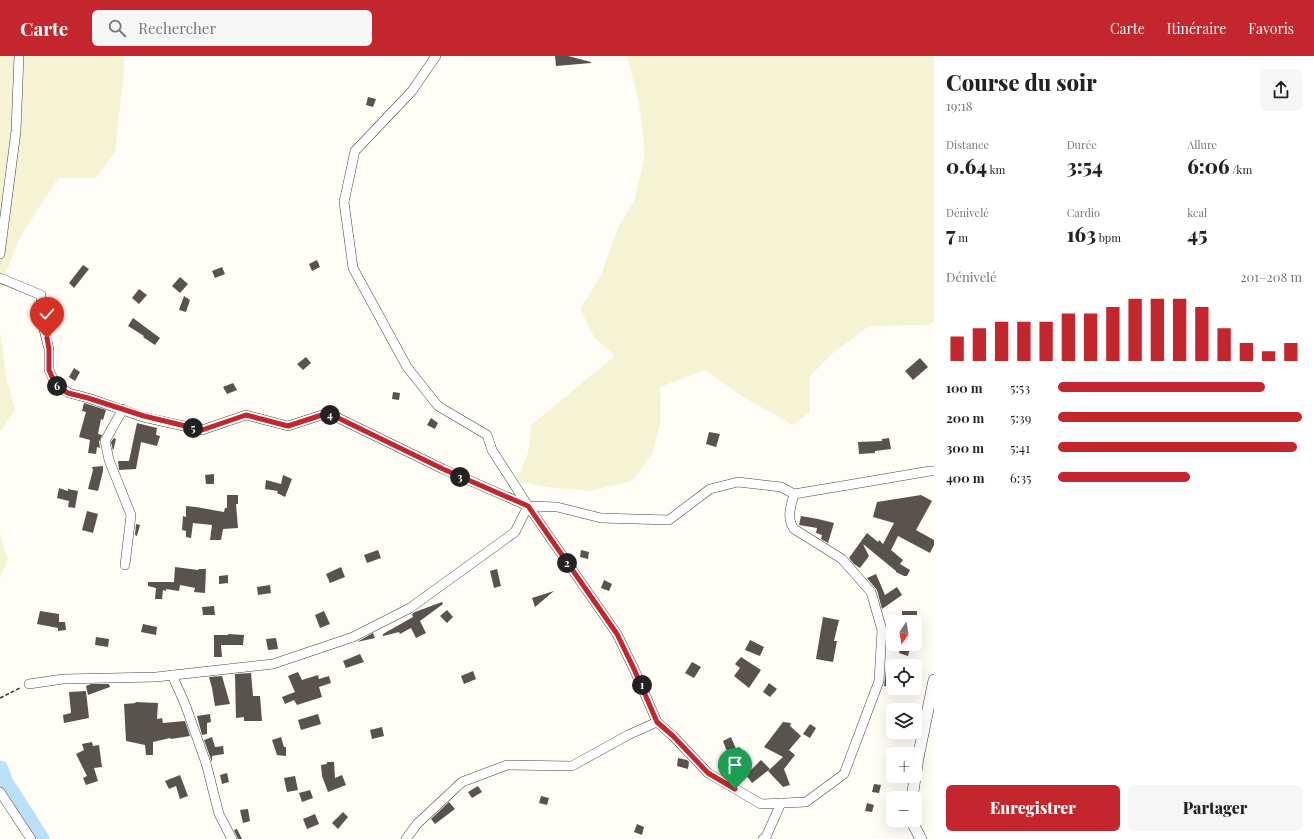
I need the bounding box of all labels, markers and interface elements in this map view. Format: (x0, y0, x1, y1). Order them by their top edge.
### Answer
search box (92, 10, 372, 46)
text: Carte (20, 15, 68, 41)
icon: search (106, 17, 128, 39)
text: Rechercher (138, 18, 216, 38)
text: Carte (1110, 19, 1145, 38)
text: Itinéraire (1167, 19, 1226, 38)
text: Favoris (1248, 19, 1294, 38)
text: Course du soir (946, 67, 1097, 97)
button: share (1260, 69, 1302, 111)
text: 19:18 (946, 97, 972, 114)
text: Distance (946, 137, 989, 152)
text: Durée (1067, 137, 1097, 152)
text: Allure (1187, 137, 1217, 152)
text: 0.64 (946, 152, 987, 179)
text: 3:54 (1067, 152, 1103, 179)
text: 6:06 (1187, 152, 1230, 179)
text: km (987, 162, 1005, 177)
text: /km (1230, 162, 1252, 177)
text: Dénivelé (946, 205, 989, 220)
text: Cardio (1067, 205, 1100, 220)
text: kcal (1187, 205, 1207, 220)
text: 7 (946, 220, 955, 247)
text: 163 (1067, 220, 1096, 247)
text: 45 (1187, 220, 1208, 247)
text: m (955, 230, 968, 245)
text: bpm (1096, 230, 1121, 245)
text: Dénivelé (946, 268, 997, 285)
text: 201–208 m (1240, 268, 1302, 285)
pin (30, 297, 64, 338)
icon: check (36, 303, 58, 325)
pin: 6 (47, 376, 67, 396)
text: 6 (54, 378, 60, 393)
text: 100 m (946, 379, 983, 396)
text: 5:53 (1010, 379, 1030, 396)
pin: 4 (320, 405, 340, 425)
text: 4 (327, 407, 333, 422)
text: 200 m (946, 409, 984, 426)
text: 5:39 (1010, 409, 1031, 426)
pin: 5 (183, 418, 203, 438)
text: 5 (190, 420, 196, 435)
text: 300 m (946, 439, 984, 456)
text: 5:41 (1010, 439, 1030, 456)
pin: 3 (450, 467, 470, 487)
text: 3 (457, 469, 463, 484)
text: 400 m (946, 469, 984, 486)
text: 6:35 (1010, 469, 1031, 486)
pin: 2 (557, 553, 577, 573)
text: 2 (564, 555, 570, 570)
north arrow (886, 615, 922, 651)
map controls (886, 615, 922, 827)
button: locate (886, 659, 922, 695)
pin: 1 (632, 675, 652, 695)
text: 1 (640, 677, 644, 692)
button: layers (886, 703, 922, 739)
button: + (886, 747, 922, 783)
pin (718, 748, 752, 789)
icon: arrive (724, 754, 746, 776)
button: Enregistrer (946, 785, 1120, 831)
button: Partager (1128, 785, 1302, 831)
button: − (886, 791, 922, 827)

